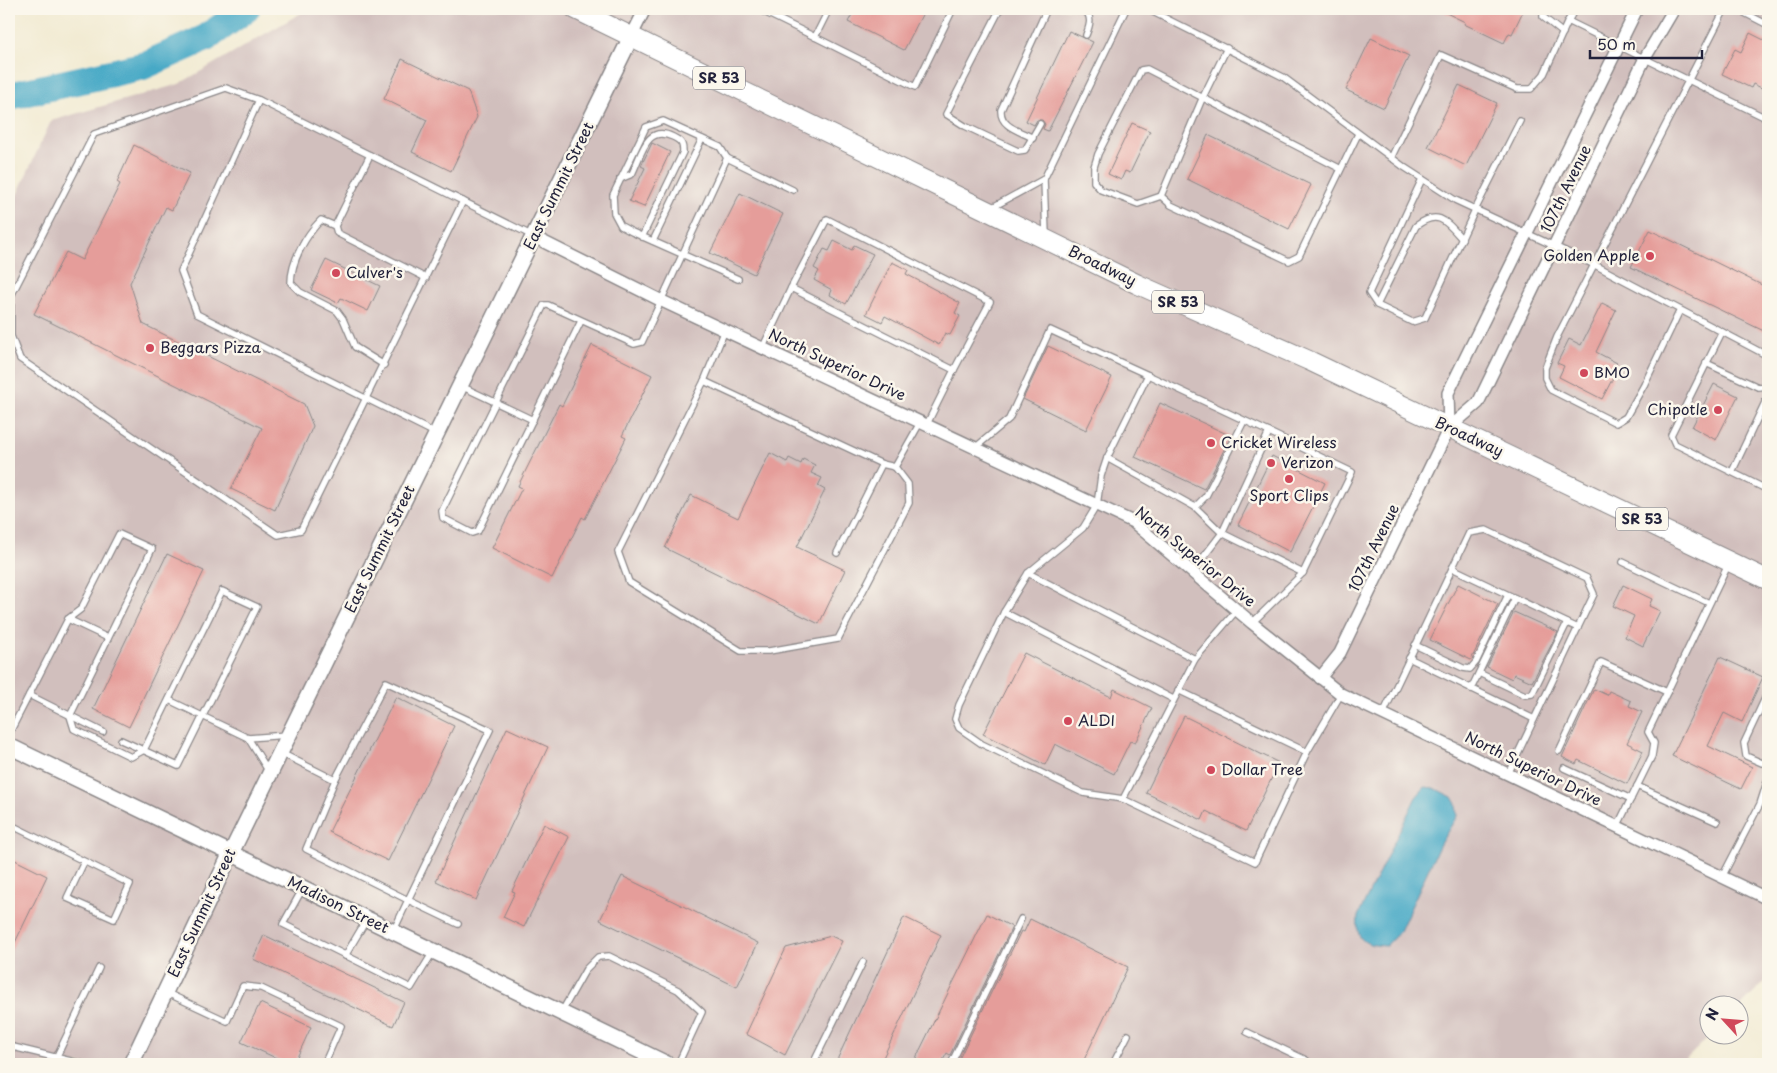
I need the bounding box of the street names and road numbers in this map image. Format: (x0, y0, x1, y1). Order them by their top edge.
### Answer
road number: SR 53 (693, 66, 745, 90)
street label: East Summit Street (517, 117, 599, 253)
street label: 107th Avenue (1533, 140, 1596, 236)
street label: Broadway (1065, 238, 1141, 291)
road number: SR 53 (1152, 290, 1204, 314)
street label: North Superior Drive (765, 322, 910, 406)
street label: Broadway (1432, 410, 1508, 462)
street label: East Summit Street (338, 480, 420, 616)
street label: 107th Avenue (1341, 499, 1404, 595)
street label: North Superior Drive (1131, 500, 1261, 612)
road number: SR 53 (1616, 508, 1668, 530)
street label: North Superior Drive (1462, 725, 1606, 811)
street label: East Summit Street (161, 844, 241, 981)
street label: Madison Street (284, 869, 393, 938)

